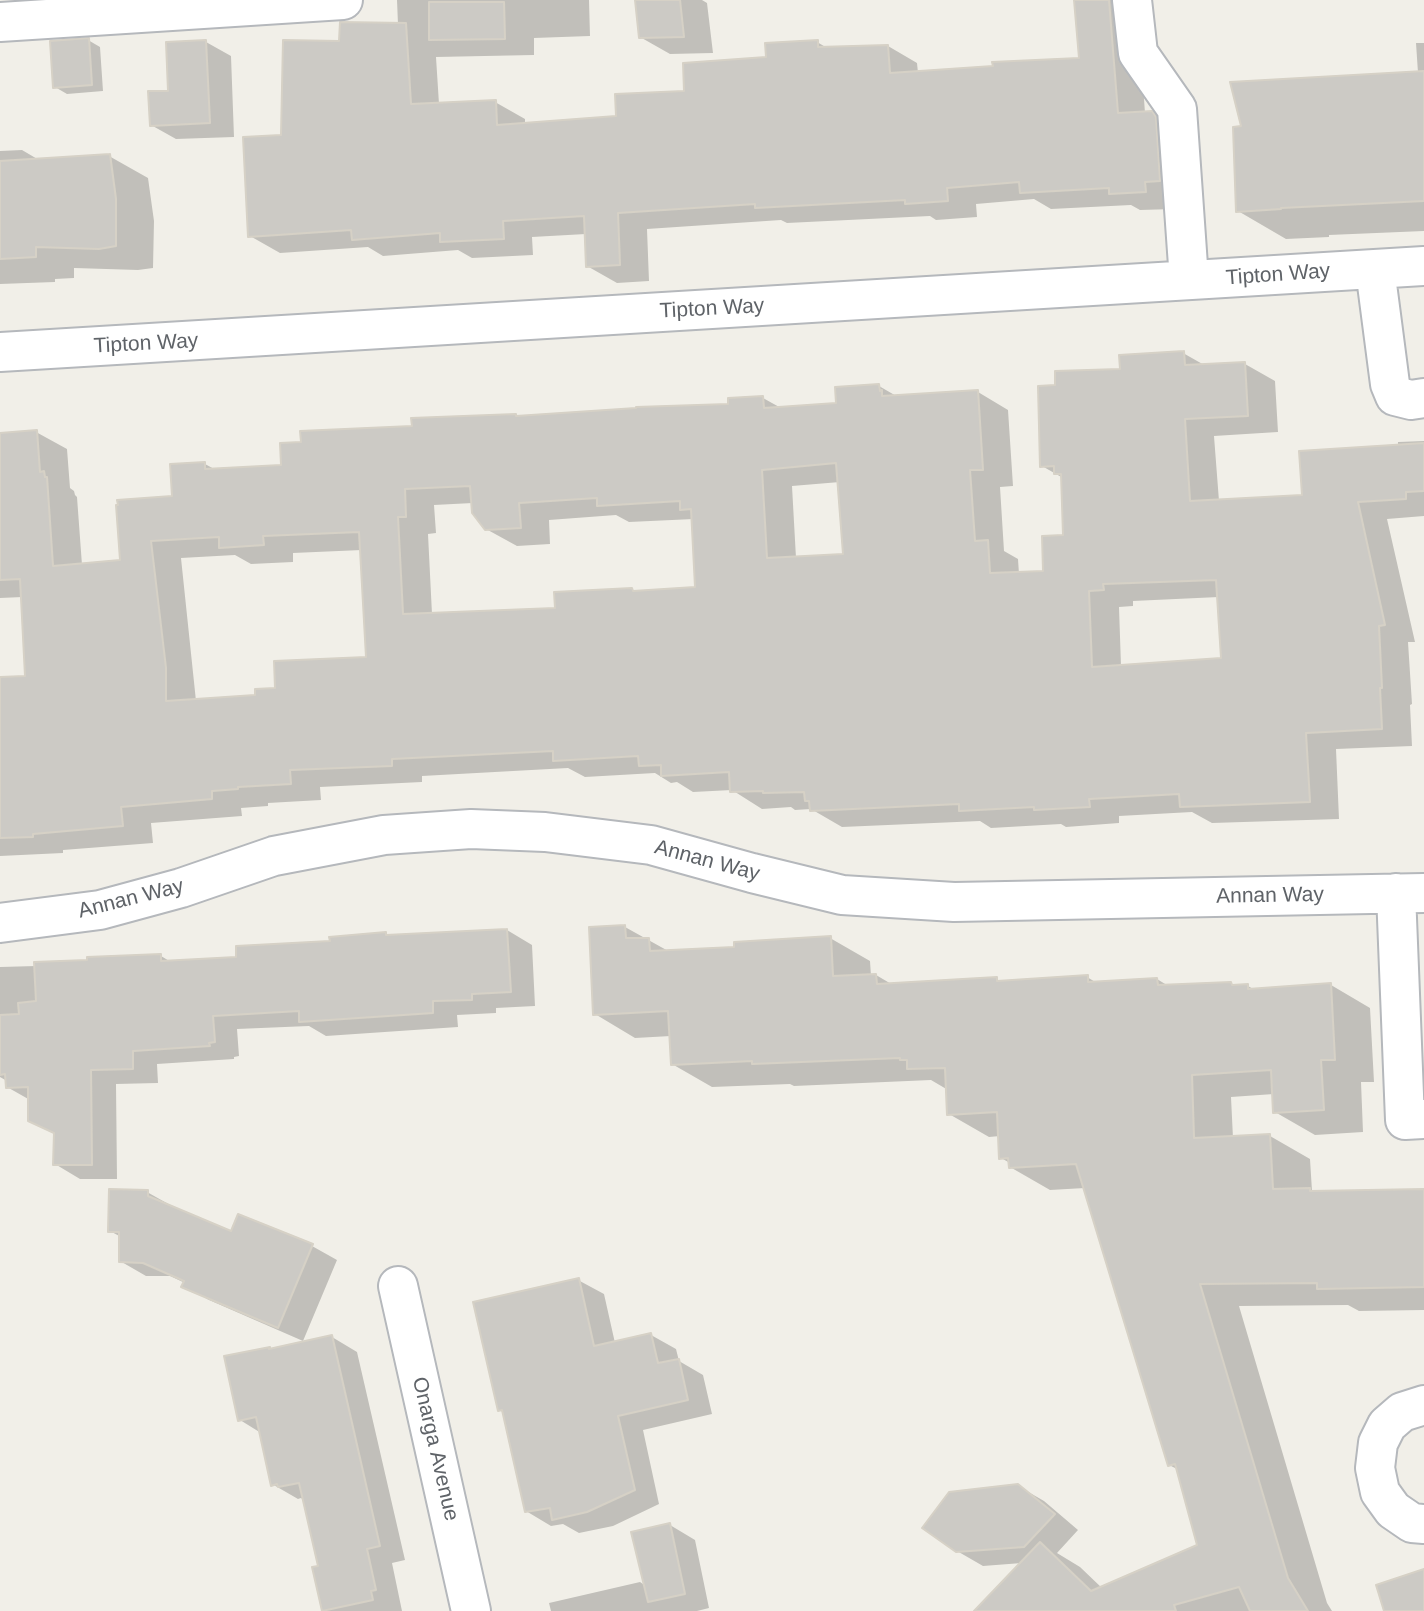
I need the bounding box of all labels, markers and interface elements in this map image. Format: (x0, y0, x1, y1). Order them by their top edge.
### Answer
street label: Tipton Way (1225, 259, 1331, 291)
street label: Tipton Way (659, 294, 765, 324)
street label: Tipton Way (93, 329, 199, 359)
street label: Annan Way (652, 835, 762, 887)
street label: Annan Way (76, 874, 186, 924)
street label: Annan Way (1216, 882, 1324, 910)
street label: Onarga Avenue (406, 1375, 464, 1523)

